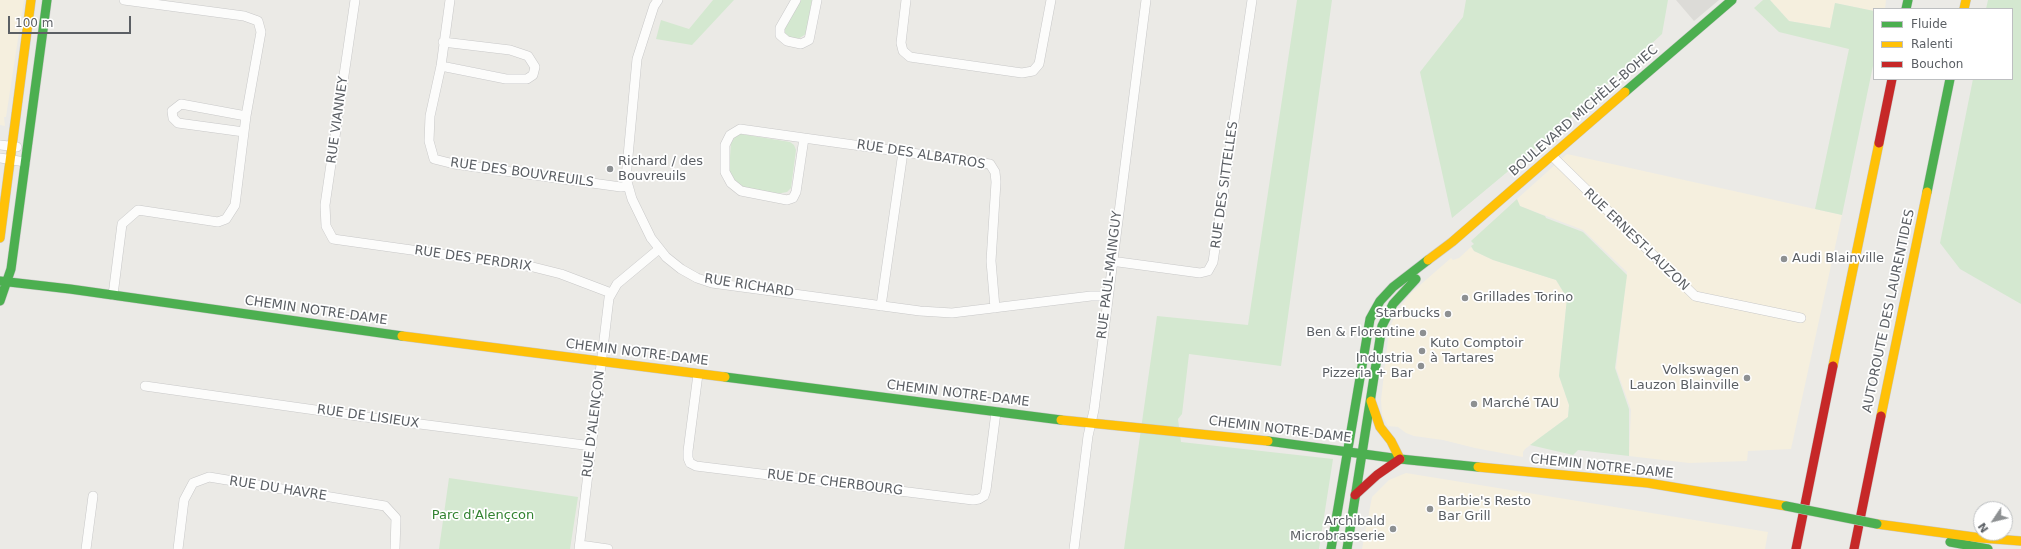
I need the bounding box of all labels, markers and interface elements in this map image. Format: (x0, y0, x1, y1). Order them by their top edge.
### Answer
scale bar (10, 8, 133, 34)
legend (1873, 8, 2013, 80)
text: 100 m (15, 16, 53, 30)
text: Fluide (1911, 17, 1947, 31)
text: Ralenti (1911, 37, 1953, 51)
street label: BOULEVARD MICHÈLE-BOHEC (1507, 42, 1661, 180)
text: Bouchon (1911, 57, 1963, 71)
street label: RUE VIANNEY (324, 75, 352, 165)
street label: RUE DES SITTELLES (1208, 120, 1242, 250)
street label: RUE DES ALBATROS (856, 137, 986, 173)
place label: Richard / des Bouvreuils (618, 154, 703, 185)
street label: RUE DES BOUVREUILS (449, 155, 595, 191)
marker: Richard / des Bouvreuils (605, 164, 615, 174)
street label: RUE ERNEST-LAUZON (1580, 186, 1692, 294)
street label: AUTOROUTE DES LAURENTIDES (1860, 208, 1918, 414)
street label: RUE PAUL-MAINGUY (1094, 210, 1126, 340)
street label: RUE DES PERDRIX (413, 243, 533, 275)
place label: Audi Blainville (1792, 251, 1884, 267)
marker: Audi Blainville (1779, 254, 1789, 264)
street label: RUE RICHARD (703, 271, 795, 301)
place label: Grillades Torino (1473, 290, 1573, 306)
street label: CHEMIN NOTRE-DAME (244, 293, 388, 329)
marker: Grillades Torino (1460, 293, 1470, 303)
place label: Starbucks (1375, 306, 1440, 322)
marker: Starbucks (1443, 309, 1453, 319)
place label: Ben & Florentine (1306, 325, 1415, 341)
marker: Ben & Florentine (1418, 328, 1428, 338)
street label: CHEMIN NOTRE-DAME (565, 336, 709, 370)
place label: Kuto Comptoir à Tartares (1430, 336, 1523, 367)
marker: Kuto Comptoir à Tartares (1417, 346, 1427, 356)
place label: Industria Pizzeria + Bar (1322, 351, 1413, 382)
marker: Industria Pizzeria + Bar (1416, 361, 1426, 371)
place label: Volkswagen Lauzon Blainville (1630, 363, 1739, 394)
street label: RUE D'ALENÇON (580, 370, 608, 478)
marker: Volkswagen Lauzon Blainville (1742, 373, 1752, 383)
street label: CHEMIN NOTRE-DAME (886, 377, 1030, 411)
place label: Marché TAU (1482, 396, 1559, 412)
marker: Marché TAU (1469, 399, 1479, 409)
street label: RUE DE LISIEUX (316, 402, 420, 432)
street label: CHEMIN NOTRE-DAME (1208, 413, 1352, 447)
street label: CHEMIN NOTRE-DAME (1530, 452, 1674, 482)
street label: RUE DE CHERBOURG (766, 467, 904, 499)
street label: RUE DU HAVRE (228, 474, 328, 504)
place label: Barbie's Resto Bar Grill (1438, 494, 1531, 525)
north arrow (1973, 501, 2013, 541)
marker: Barbie's Resto Bar Grill (1425, 504, 1435, 514)
park label: Parc d'Alençcon (432, 508, 534, 524)
place label: Archibald Microbrasserie (1290, 514, 1385, 545)
text: N (1976, 520, 1992, 535)
marker: Archibald Microbrasserie (1388, 524, 1398, 534)

